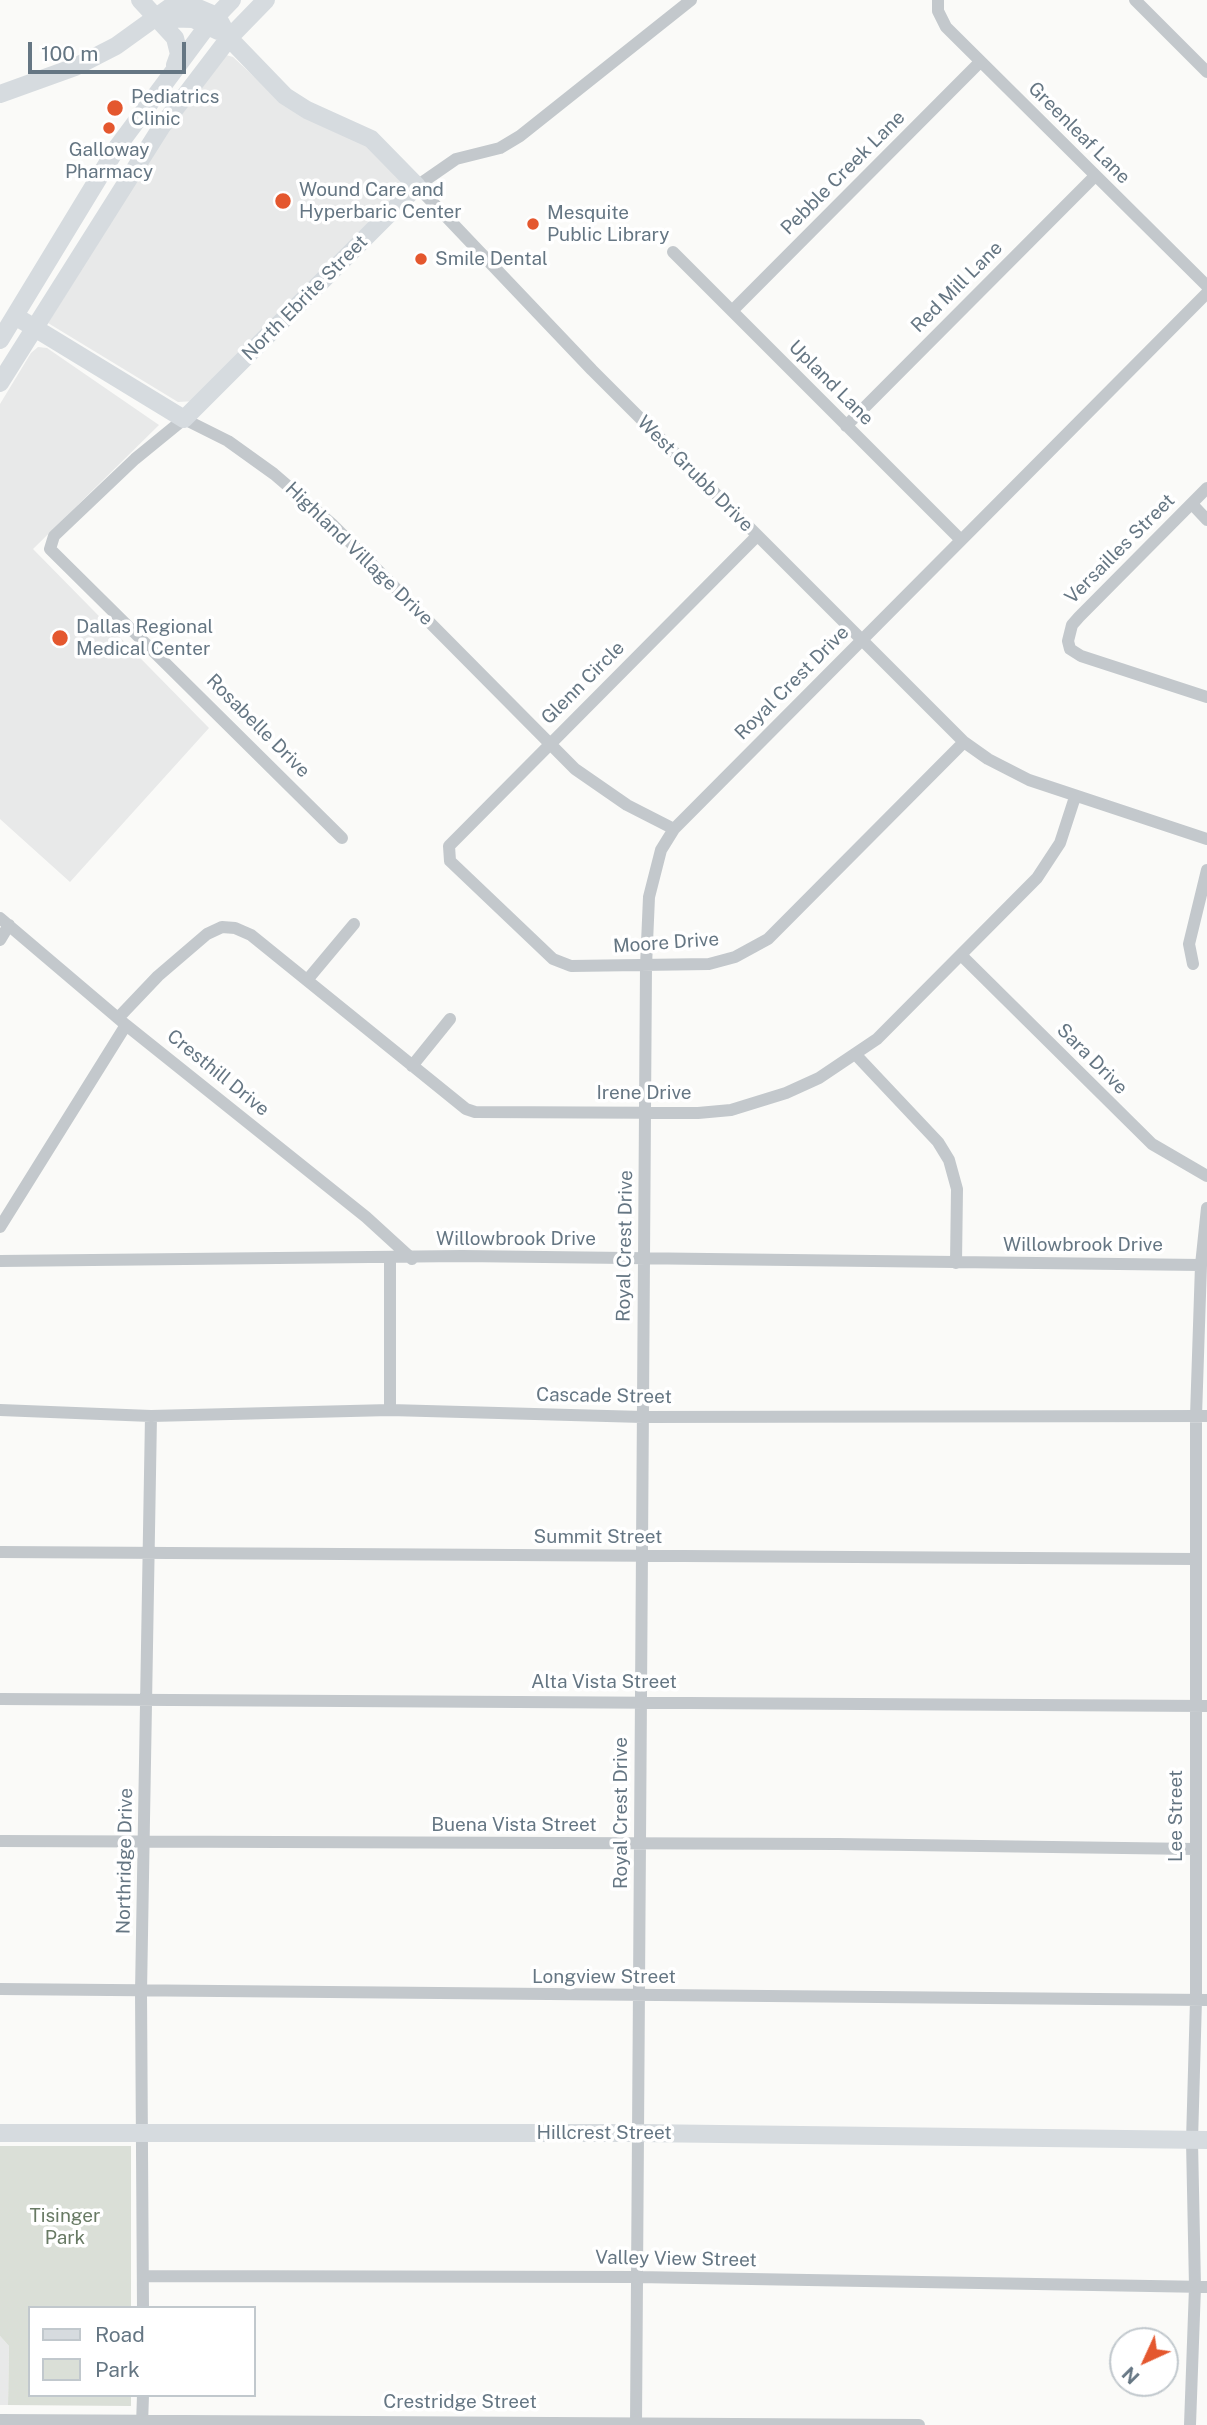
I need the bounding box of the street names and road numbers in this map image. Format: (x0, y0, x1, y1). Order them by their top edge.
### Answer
street label: Greenleaf Lane (1023, 77, 1135, 189)
street label: Pebble Creek Lane (776, 106, 910, 240)
street label: North Ebrite Street (238, 231, 372, 365)
street label: Red Mill Lane (907, 237, 1007, 337)
street label: Upland Lane (784, 336, 878, 430)
street label: West Grubb Drive (632, 411, 758, 537)
street label: Highland Village Drive (280, 477, 438, 631)
street label: Versailles Street (1060, 489, 1180, 609)
street label: Royal Crest Drive (730, 621, 854, 745)
street label: Glenn Circle (537, 637, 629, 729)
street label: Rosabelle Drive (201, 669, 315, 783)
street label: Moore Drive (612, 928, 720, 958)
street label: Sara Drive (1052, 1019, 1132, 1099)
street label: Cresthill Drive (162, 1025, 274, 1121)
street label: Irene Drive (596, 1082, 692, 1104)
street label: Royal Crest Drive (612, 1170, 638, 1322)
street label: Willowbrook Drive (436, 1228, 596, 1250)
street label: Willowbrook Drive (1003, 1234, 1163, 1256)
street label: Cascade Street (536, 1383, 672, 1409)
street label: Summit Street (534, 1526, 662, 1548)
street label: Alta Vista Street (531, 1671, 677, 1693)
street label: Royal Crest Drive (610, 1737, 632, 1889)
street label: Lee Street (1165, 1770, 1187, 1862)
street label: Northridge Drive (112, 1788, 138, 1934)
street label: Buena Vista Street (431, 1814, 597, 1836)
street label: Longview Street (532, 1966, 676, 1988)
street label: Hillcrest Street (536, 2122, 672, 2144)
street label: Valley View Street (595, 2246, 757, 2272)
street label: Crestridge Street (383, 2391, 537, 2413)

